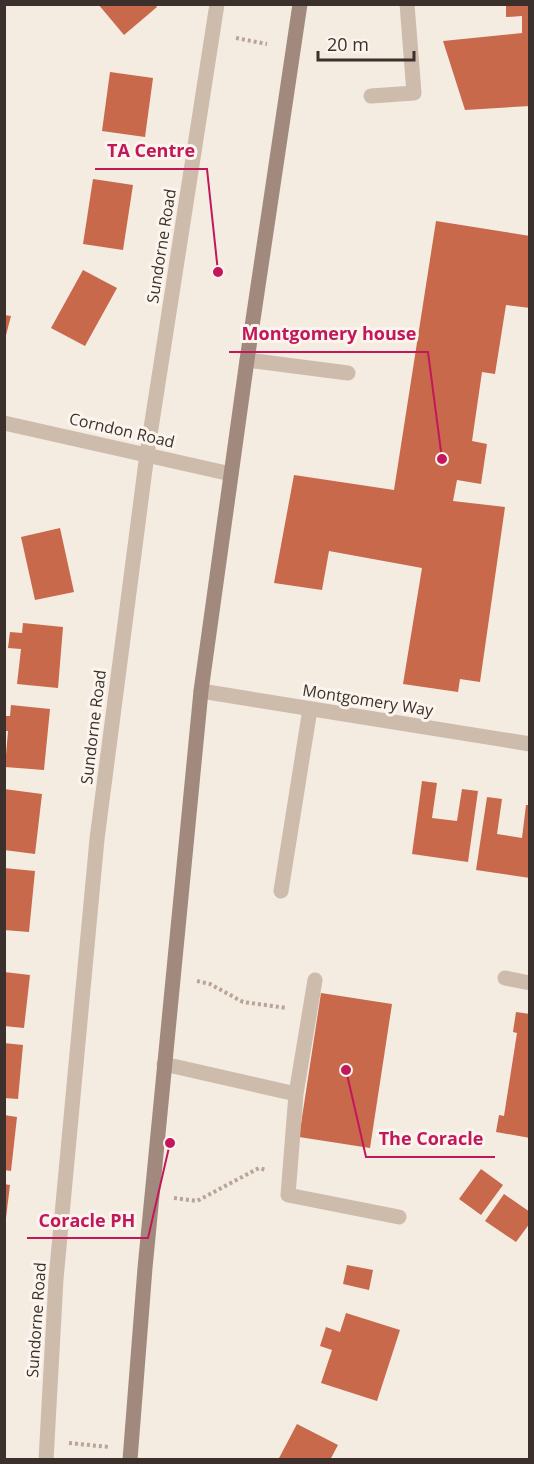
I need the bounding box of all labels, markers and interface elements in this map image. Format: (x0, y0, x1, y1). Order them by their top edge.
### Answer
scale bar (318, 24, 414, 62)
text: 20 m (327, 32, 369, 56)
callout: TA Centre (95, 133, 207, 169)
text: TA Centre (107, 138, 195, 162)
street label: Sundorne Road (141, 187, 181, 305)
callout: Montgomery house (229, 316, 428, 352)
text: Montgomery house (242, 321, 416, 345)
street label: Corndon Road (67, 407, 177, 453)
street label: Sundorne Road (75, 668, 111, 786)
street label: Montgomery Way (301, 679, 436, 721)
callout: The Coracle (366, 1121, 495, 1157)
text: The Coracle (379, 1126, 483, 1150)
callout: Coracle PH (27, 1202, 148, 1238)
text: Coracle PH (39, 1208, 135, 1232)
street label: Sundorne Road (21, 1262, 51, 1378)

